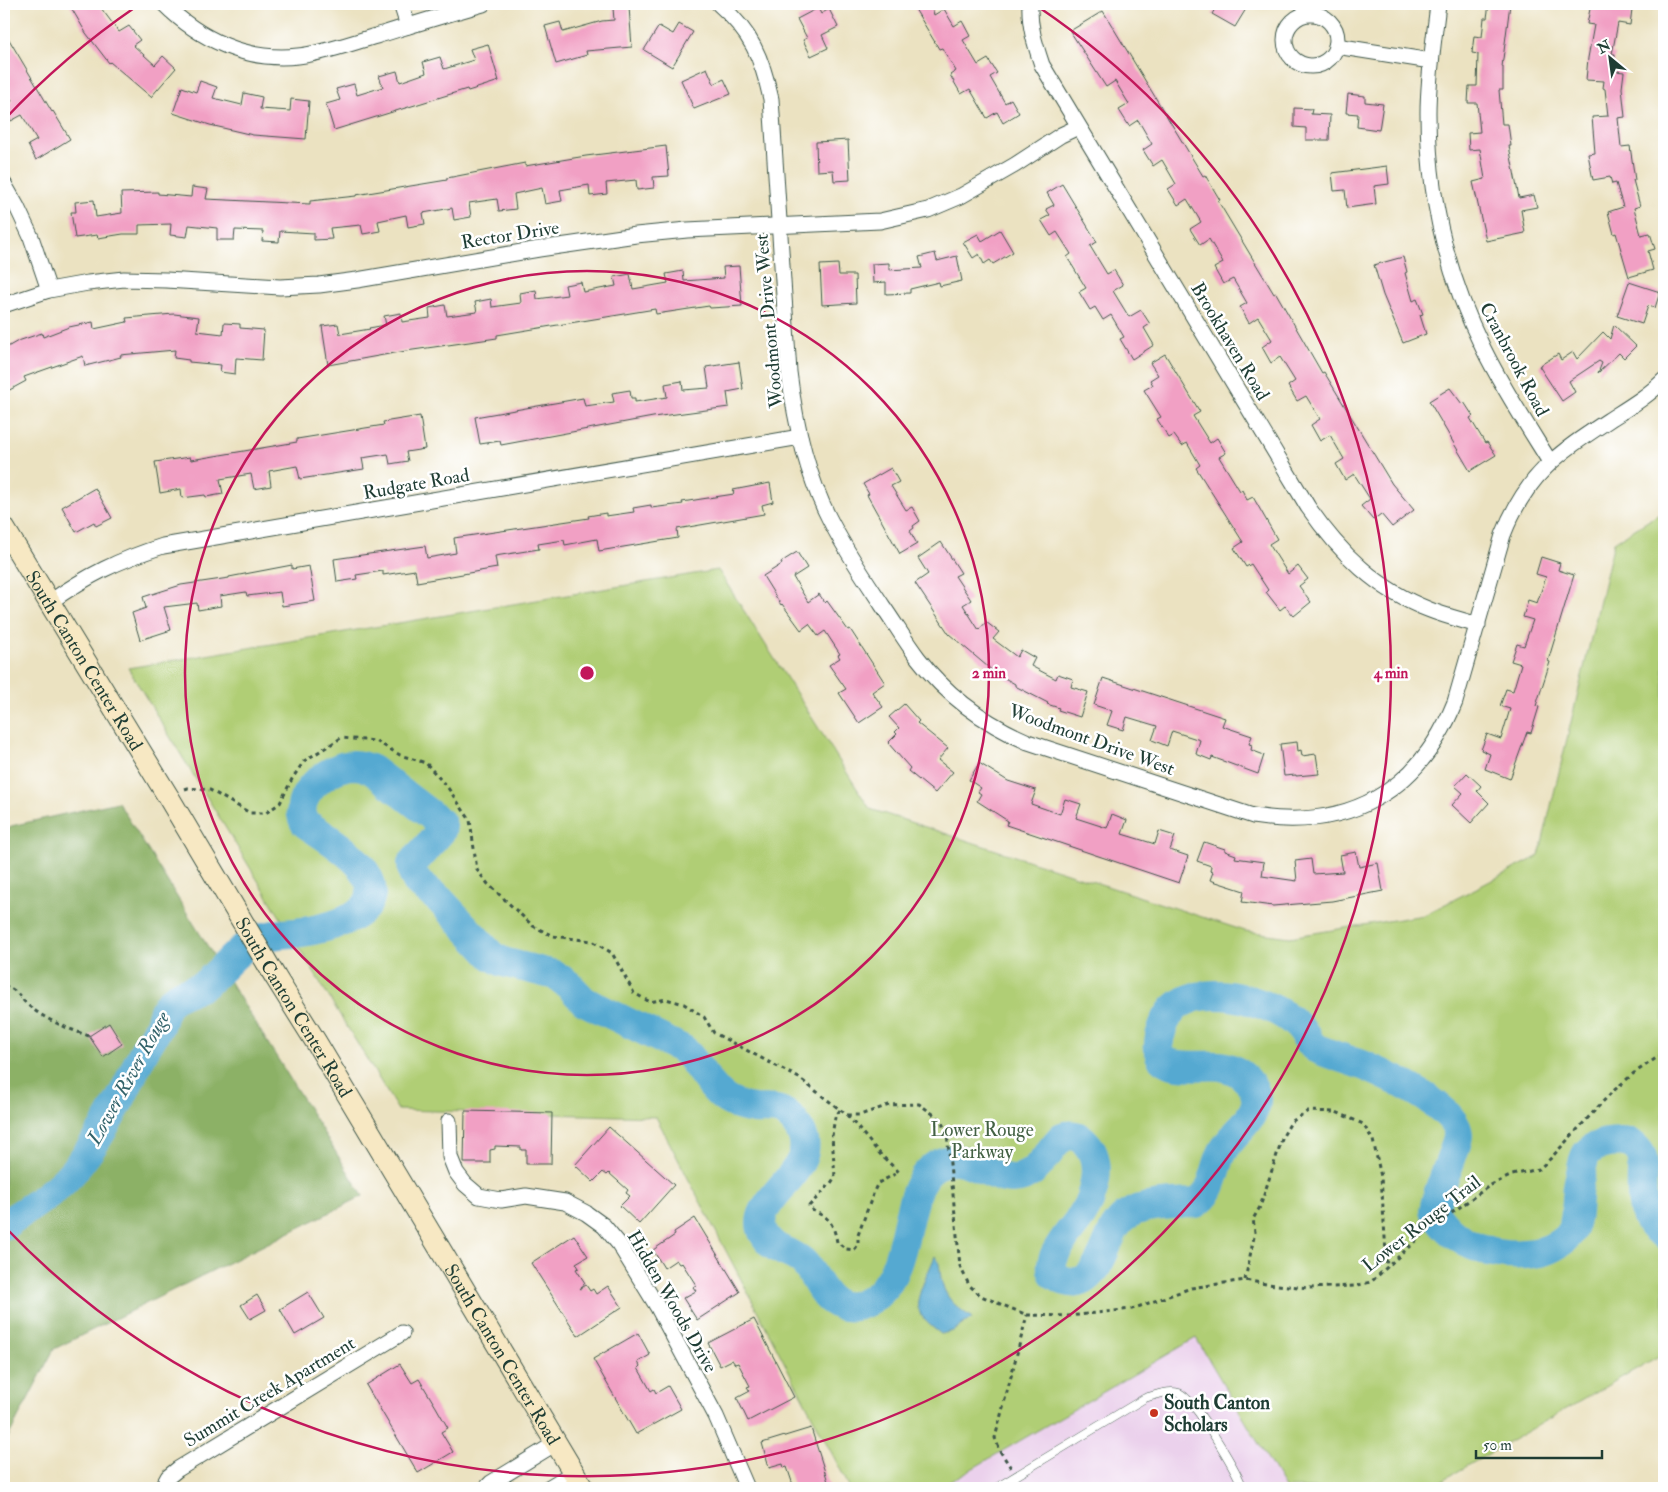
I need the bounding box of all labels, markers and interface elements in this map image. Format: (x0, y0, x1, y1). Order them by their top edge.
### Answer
north arrow (1586, 32, 1636, 82)
text: N (1593, 36, 1614, 58)
street label: Rector Drive (459, 215, 561, 255)
street label: Woodmont Drive West (749, 233, 789, 410)
street label: Brookhaven Road (1185, 278, 1275, 405)
street label: Cranbrook Road (1474, 298, 1555, 421)
street label: Rudgate Road (361, 463, 472, 505)
street label: South Canton Center Road (20, 566, 148, 756)
centre of rings (578, 664, 596, 682)
text: 2 min (972, 664, 1006, 683)
text: 4 min (1373, 664, 1409, 683)
street label: Woodmont Drive West (1005, 698, 1178, 781)
street label: South Canton Center Road (230, 913, 358, 1102)
water label: Lower River Rouge (81, 1007, 176, 1150)
park label: Lower Rouge Parkway (930, 1118, 1034, 1164)
street label: Lower Rouge Trail (1357, 1170, 1486, 1278)
street label: Hidden Woods Drive (622, 1226, 723, 1377)
street label: South Canton Center Road (439, 1260, 566, 1450)
street label: Summit Creek Apartment (179, 1331, 360, 1453)
place label: South Canton Scholars (1164, 1391, 1270, 1437)
marker: South Canton Scholars (1148, 1407, 1160, 1419)
scale bar (1476, 1427, 1602, 1459)
text: 50 m (1483, 1436, 1512, 1455)

